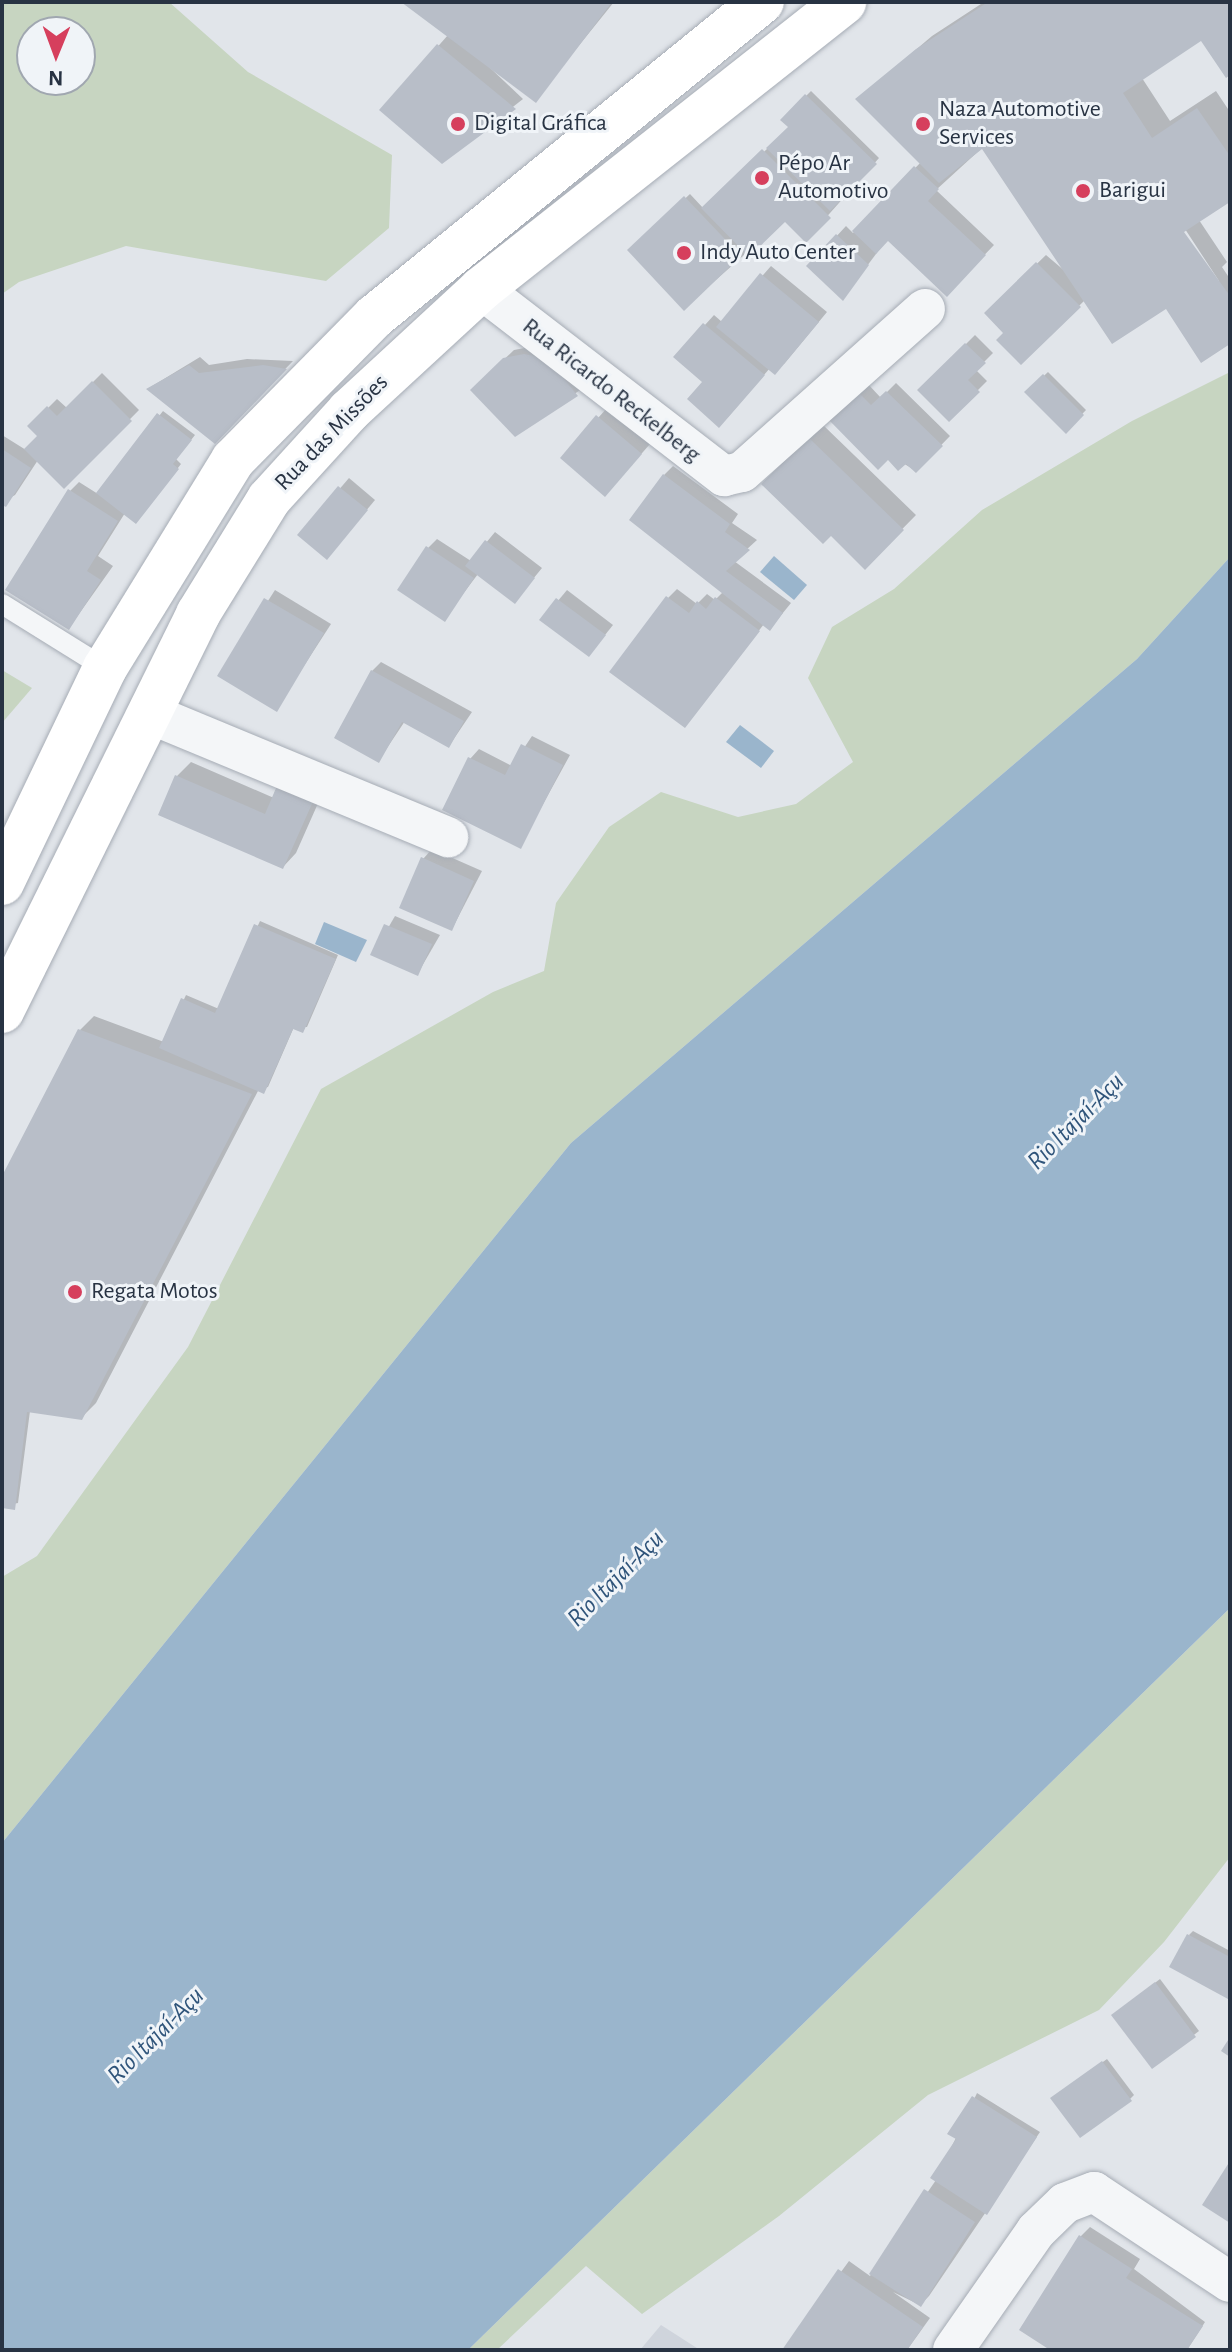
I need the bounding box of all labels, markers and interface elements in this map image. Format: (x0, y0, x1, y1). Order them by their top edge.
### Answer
north arrow (16, 16, 96, 96)
text: N (48, 67, 63, 89)
place label: Naza Automotive Services (939, 96, 1101, 152)
place label: Digital Gráfica (474, 110, 607, 138)
marker: Digital Gráfica (449, 115, 467, 133)
marker: Naza Automotive Services (914, 115, 932, 133)
place label: Pépo Ar Automotivo (778, 150, 889, 206)
marker: Pépo Ar Automotivo (753, 169, 771, 187)
place label: Barigui (1099, 177, 1166, 205)
marker: Barigui (1074, 182, 1092, 200)
place label: Indy Auto Center (700, 239, 855, 267)
marker: Indy Auto Center (675, 244, 693, 262)
street label: Rua Ricardo Reckelberg (516, 312, 706, 470)
street label: Rua das Missões (269, 369, 395, 497)
water label: Rio Itajaí-Açu (1021, 1067, 1131, 1177)
place label: Regata Motos (91, 1278, 218, 1306)
marker: Regata Motos (66, 1283, 84, 1301)
water label: Rio Itajaí-Açu (561, 1524, 671, 1634)
water label: Rio Itajaí-Açu (101, 1981, 211, 2091)

